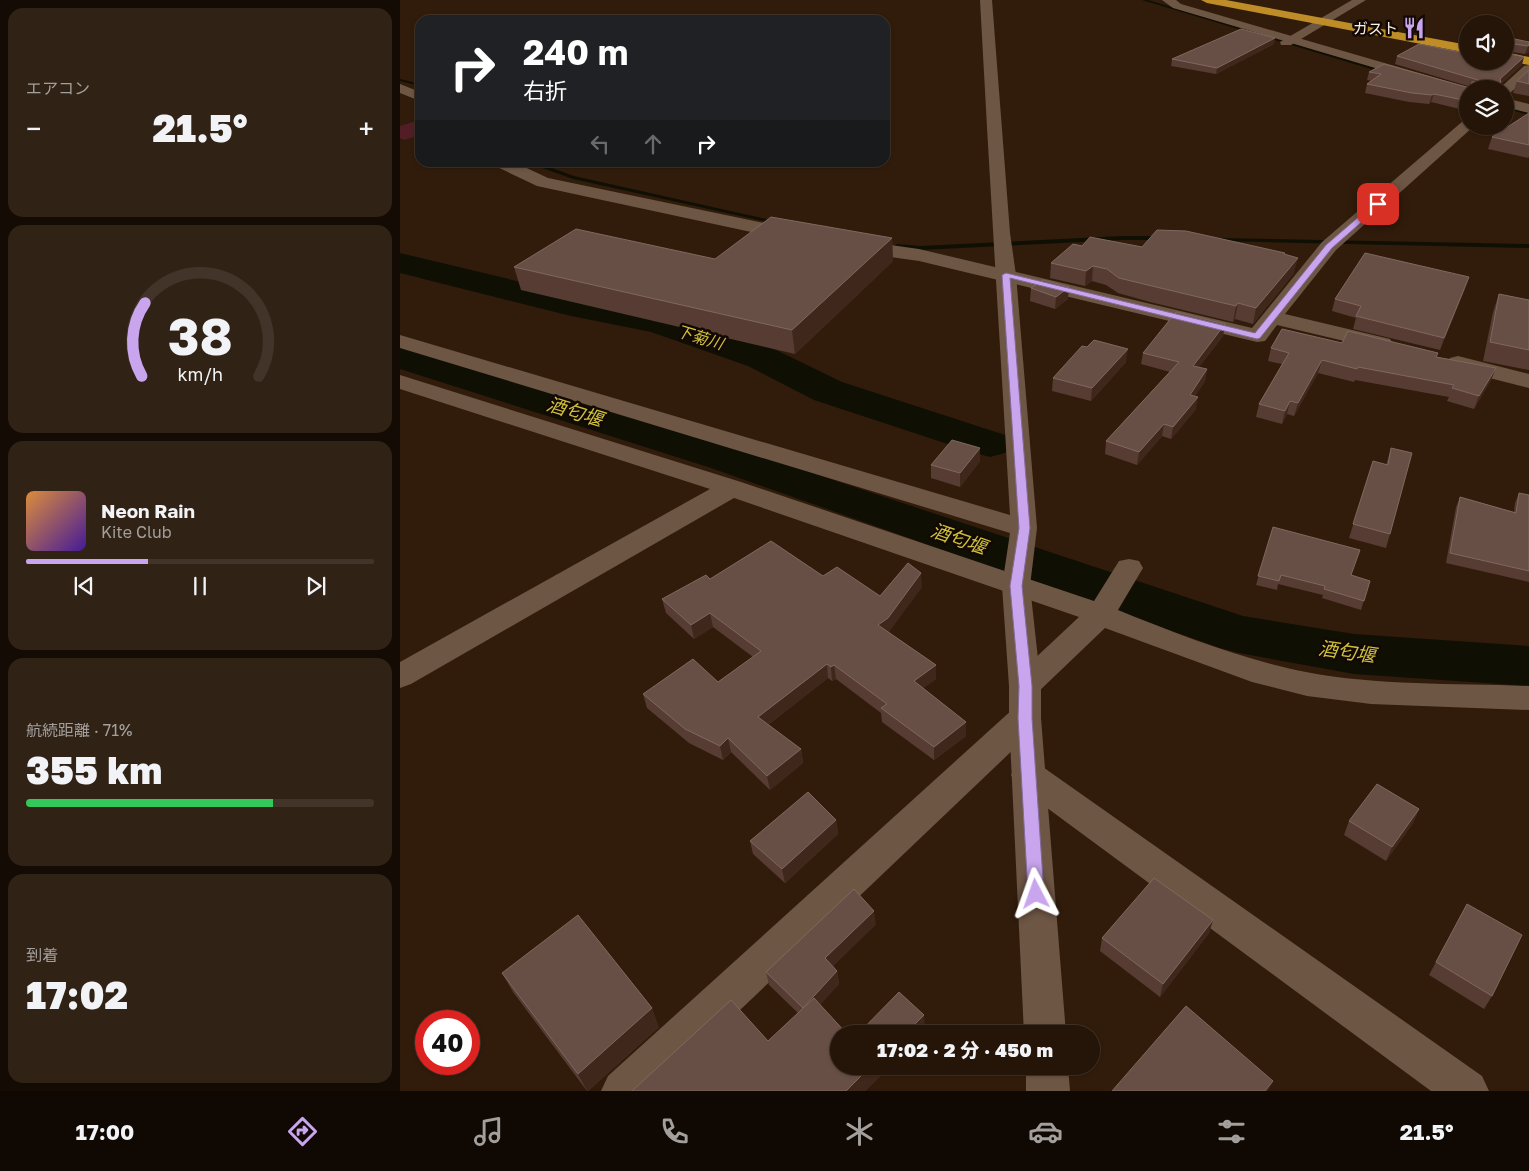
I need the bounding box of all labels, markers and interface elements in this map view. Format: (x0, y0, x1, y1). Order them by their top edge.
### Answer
restaurant icon: ガスト (1401, 15, 1427, 41)
map controls (1459, 15, 1514, 135)
button: sound (1459, 15, 1514, 70)
place label: ガスト (1353, 19, 1398, 37)
text: 240 m (523, 31, 628, 73)
icon: right (440, 35, 505, 100)
text: 右折 (523, 77, 567, 104)
text: エアコン (26, 78, 90, 98)
button: layers (1459, 80, 1514, 135)
text: 21.5° (153, 105, 247, 150)
text: − (26, 112, 41, 145)
text: + (359, 112, 374, 145)
icon: left (586, 130, 614, 158)
icon: ahead (639, 130, 667, 158)
icon: right (692, 130, 720, 158)
pin (1357, 183, 1399, 225)
icon: arrive (1364, 190, 1392, 218)
text: 38 (167, 304, 233, 366)
water label: 下菊川 (674, 320, 728, 354)
text: km/h (177, 363, 223, 385)
water label: 酒匂堰 (544, 392, 608, 431)
text: Neon Rain (101, 499, 195, 522)
water label: 酒匂堰 (928, 518, 993, 559)
text: Kite Club (101, 522, 172, 542)
icon: previous (70, 572, 98, 600)
icon: pause (186, 572, 214, 600)
icon: next (302, 572, 330, 600)
water label: 酒匂堰 (1317, 636, 1380, 667)
text: 航続距離 · 71% (26, 720, 132, 740)
text: 355 km (26, 747, 162, 792)
position arrow (1009, 867, 1061, 919)
text: 到着 (26, 945, 58, 965)
text: 17:02 (26, 972, 128, 1017)
speed limit sign: 40 (415, 1010, 480, 1075)
text: 17:02 · 2 分 · 450 m (877, 1038, 1053, 1061)
icon: directions (285, 1114, 320, 1149)
icon: music (471, 1114, 506, 1149)
icon: phone (657, 1114, 692, 1149)
icon: climate (842, 1114, 877, 1149)
icon: car (1028, 1114, 1063, 1149)
icon: filters (1214, 1114, 1249, 1149)
text: 17:00 (75, 1118, 134, 1145)
text: 21.5° (1400, 1118, 1454, 1145)

